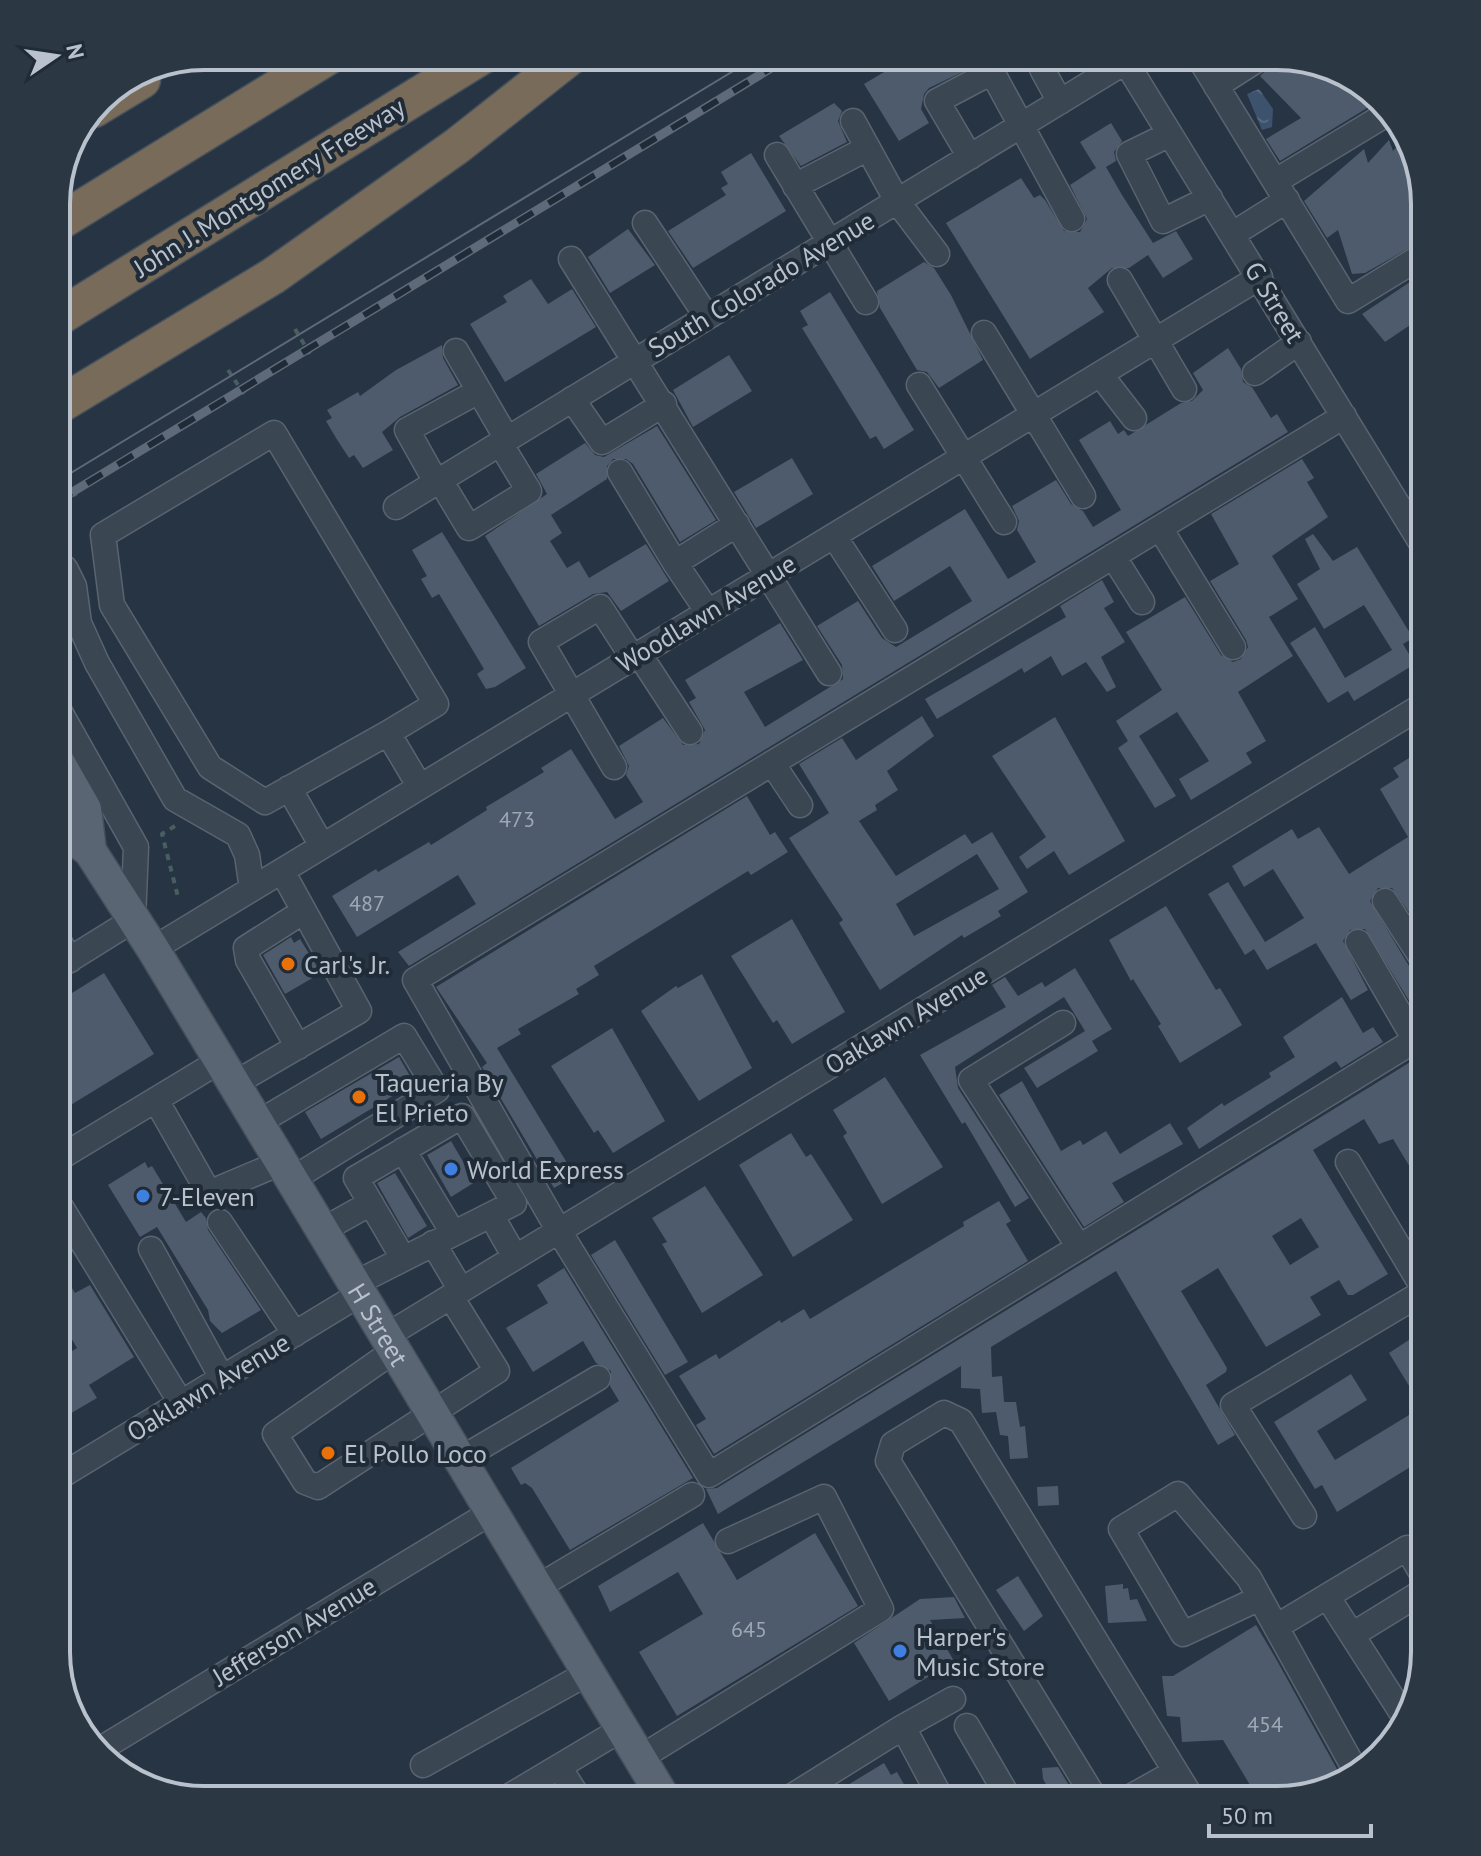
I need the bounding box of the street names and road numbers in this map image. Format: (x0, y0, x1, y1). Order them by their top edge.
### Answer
street label: John J. Montgomery Freeway (126, 90, 411, 285)
street label: South Colorado Avenue (642, 203, 880, 365)
street label: G Street (1238, 255, 1312, 349)
street label: Woodlawn Avenue (610, 546, 802, 680)
street label: Oaklawn Avenue (819, 958, 993, 1082)
street label: H Street (341, 1277, 416, 1372)
street label: Oaklawn Avenue (121, 1325, 295, 1449)
street label: Jefferson Avenue (205, 1569, 382, 1693)

